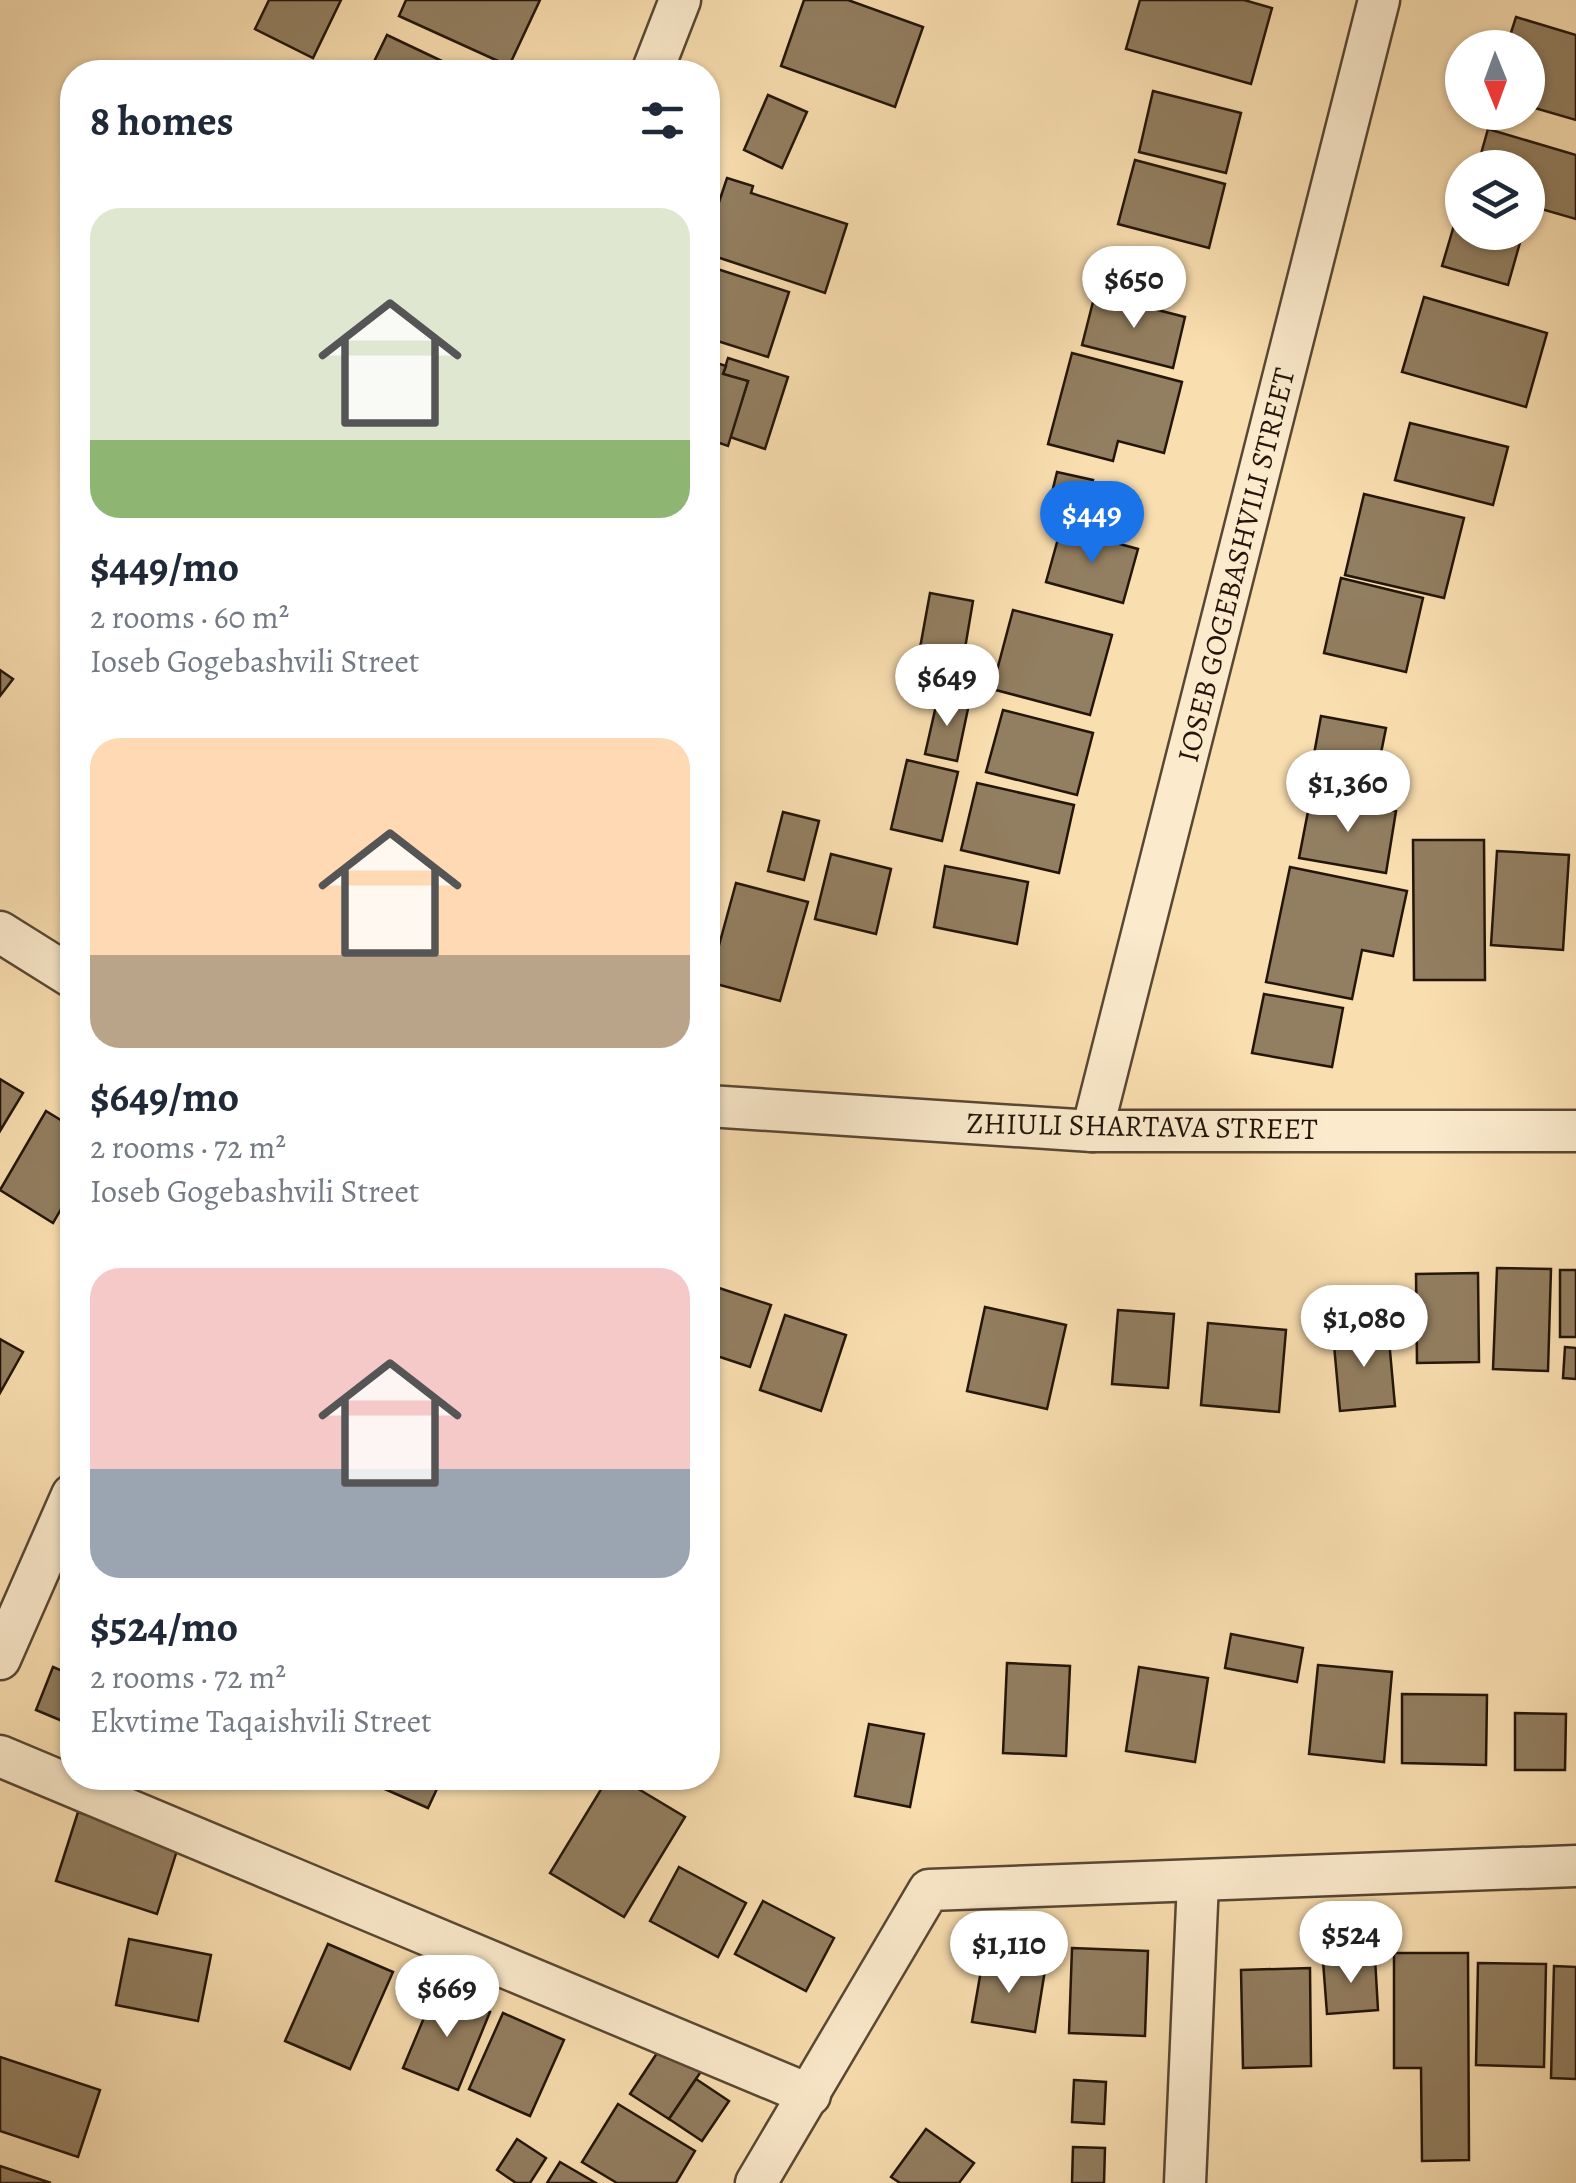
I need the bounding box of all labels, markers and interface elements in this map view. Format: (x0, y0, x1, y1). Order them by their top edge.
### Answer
north arrow (1445, 30, 1545, 130)
map controls (1445, 30, 1545, 250)
text: 8 homes (90, 92, 234, 149)
icon: filters (635, 93, 690, 148)
button: layers (1445, 150, 1545, 250)
pin: $650 (1075, 246, 1193, 331)
text: $650 (1104, 256, 1164, 300)
icon: home (300, 273, 480, 453)
street label: IOSEB GOGEBASHVILI STREET (1168, 363, 1304, 766)
pin: $449 (1033, 481, 1151, 566)
text: $449 (1062, 491, 1122, 535)
text: $449/mo (90, 538, 239, 595)
text: 2 rooms · 60 m² (90, 595, 289, 639)
text: Ioseb Gogebashvili Street (90, 639, 419, 683)
pin: $649 (888, 644, 1006, 729)
text: $649 (917, 654, 977, 698)
pin: $1,360 (1267, 750, 1429, 835)
text: $1,360 (1308, 760, 1388, 804)
icon: home (300, 803, 480, 983)
text: $649/mo (90, 1068, 239, 1125)
street label: ZHIULI SHARTAVA STREET (966, 1103, 1319, 1149)
text: 2 rooms · 72 m² (90, 1125, 286, 1169)
text: Ioseb Gogebashvili Street (90, 1169, 419, 1213)
pin: $1,080 (1283, 1285, 1445, 1370)
text: $1,080 (1323, 1295, 1405, 1339)
icon: home (300, 1333, 480, 1513)
text: $524/mo (90, 1598, 238, 1655)
text: 2 rooms · 72 m² (90, 1655, 286, 1699)
text: Ekvtime Taqaishvili Street (90, 1699, 432, 1743)
pin: $524 (1292, 1901, 1410, 1986)
pin: $1,110 (928, 1911, 1090, 1996)
text: $524 (1321, 1911, 1381, 1955)
text: $1,110 (972, 1921, 1046, 1965)
pin: $669 (388, 1955, 506, 2040)
text: $669 (417, 1965, 477, 2009)

